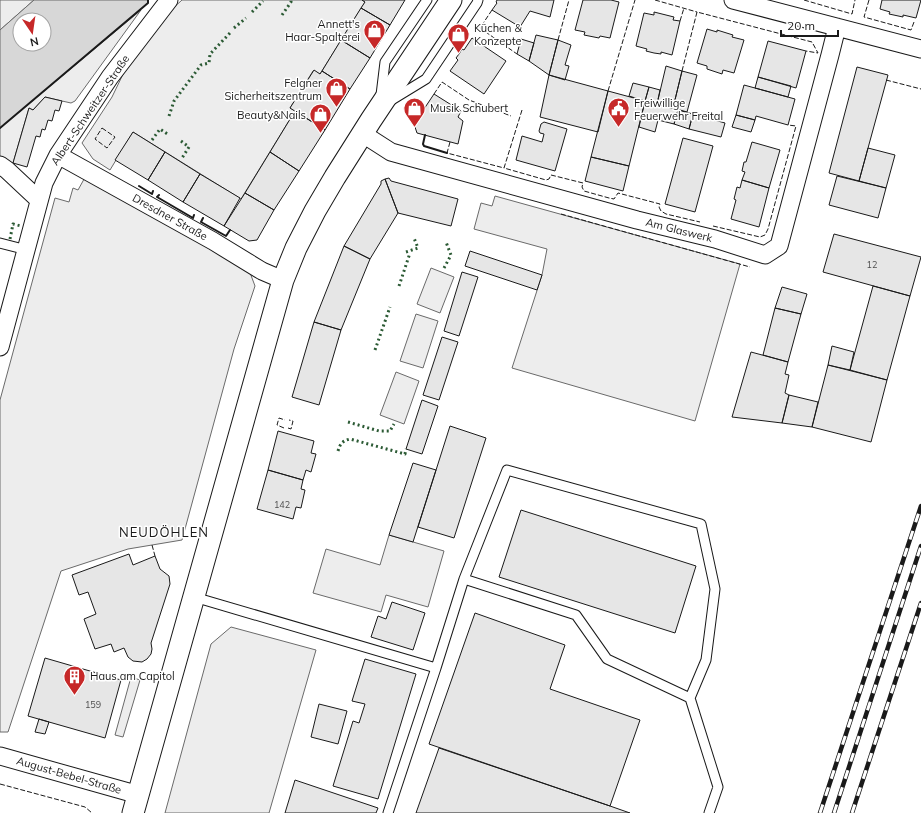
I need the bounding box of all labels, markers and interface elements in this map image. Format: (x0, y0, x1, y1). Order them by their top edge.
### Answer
north arrow (12, 12, 52, 52)
scale bar (781, 12, 838, 38)
place label: Annett's Haar-Spalterei (285, 17, 360, 44)
shop icon: Annett's Haar-Spalterei (362, 17, 388, 50)
text: 20 m (787, 18, 815, 33)
shop icon: Küchen & Konzepte (446, 21, 472, 54)
place label: Küchen & Konzepte (474, 21, 522, 48)
text: N (29, 34, 40, 49)
street label: Albert-Schweitzer-Straße (48, 52, 132, 168)
place label: Felgner Sicherheitszentrum (224, 76, 322, 103)
shop icon: Felgner Sicherheitszentrum (324, 76, 350, 109)
shop icon: Musik Schubert (402, 95, 428, 128)
public building icon: Freiwillige Feuerwehr Freital (605, 96, 631, 129)
place label: Freiwillige Feuerwehr Freital (634, 96, 723, 123)
place label: Musik Schubert (430, 101, 508, 115)
shop icon: Beauty&Nails (308, 102, 334, 135)
place label: Beauty&Nails (237, 108, 306, 122)
street label: Dresdner Straße (130, 191, 210, 243)
street label: Am Glaswerk (644, 215, 714, 245)
house number: 12 (867, 259, 877, 270)
house number: 142 (274, 499, 290, 510)
district label: NEUDÖHLEN (119, 524, 209, 540)
building icon: Haus am Capitol (62, 663, 88, 696)
place label: Haus am Capitol (90, 669, 175, 683)
house number: 159 (85, 699, 101, 710)
street label: August-Bebel-Straße (15, 753, 123, 797)

